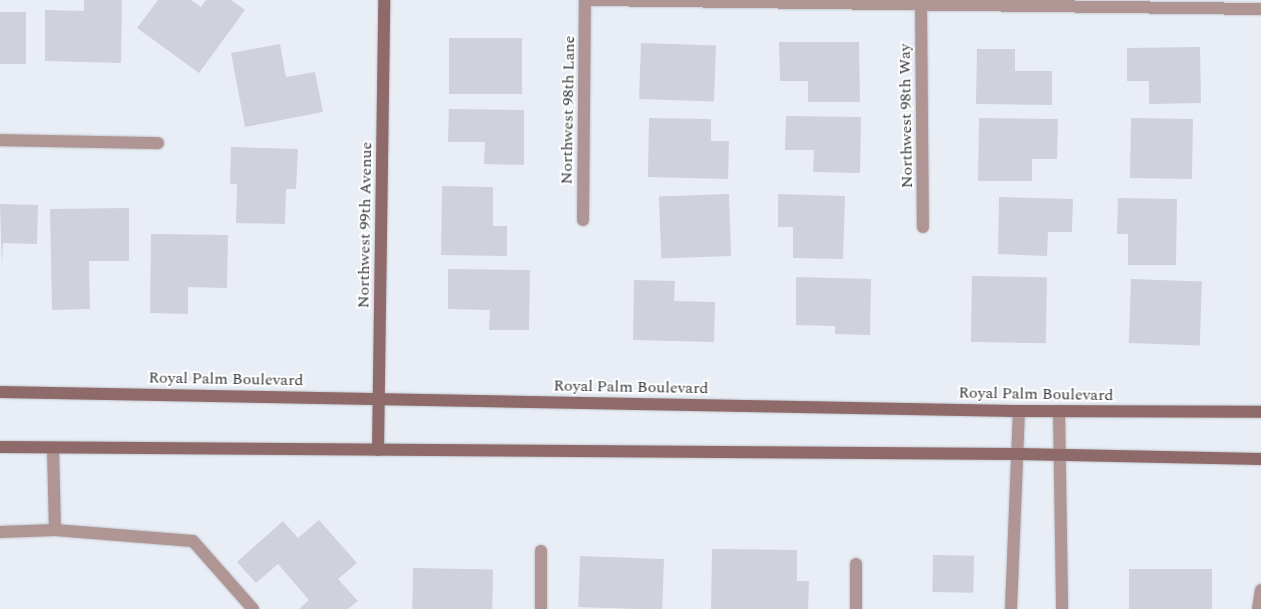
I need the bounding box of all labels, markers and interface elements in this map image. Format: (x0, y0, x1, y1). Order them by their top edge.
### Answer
street label: Northwest 98th Lane (557, 35, 579, 185)
street label: Northwest 98th Way (895, 44, 917, 188)
street label: Northwest 99th Avenue (354, 142, 376, 308)
street label: Royal Palm Boulevard (148, 368, 304, 390)
street label: Royal Palm Boulevard (553, 376, 709, 398)
street label: Royal Palm Boulevard (958, 383, 1114, 405)

